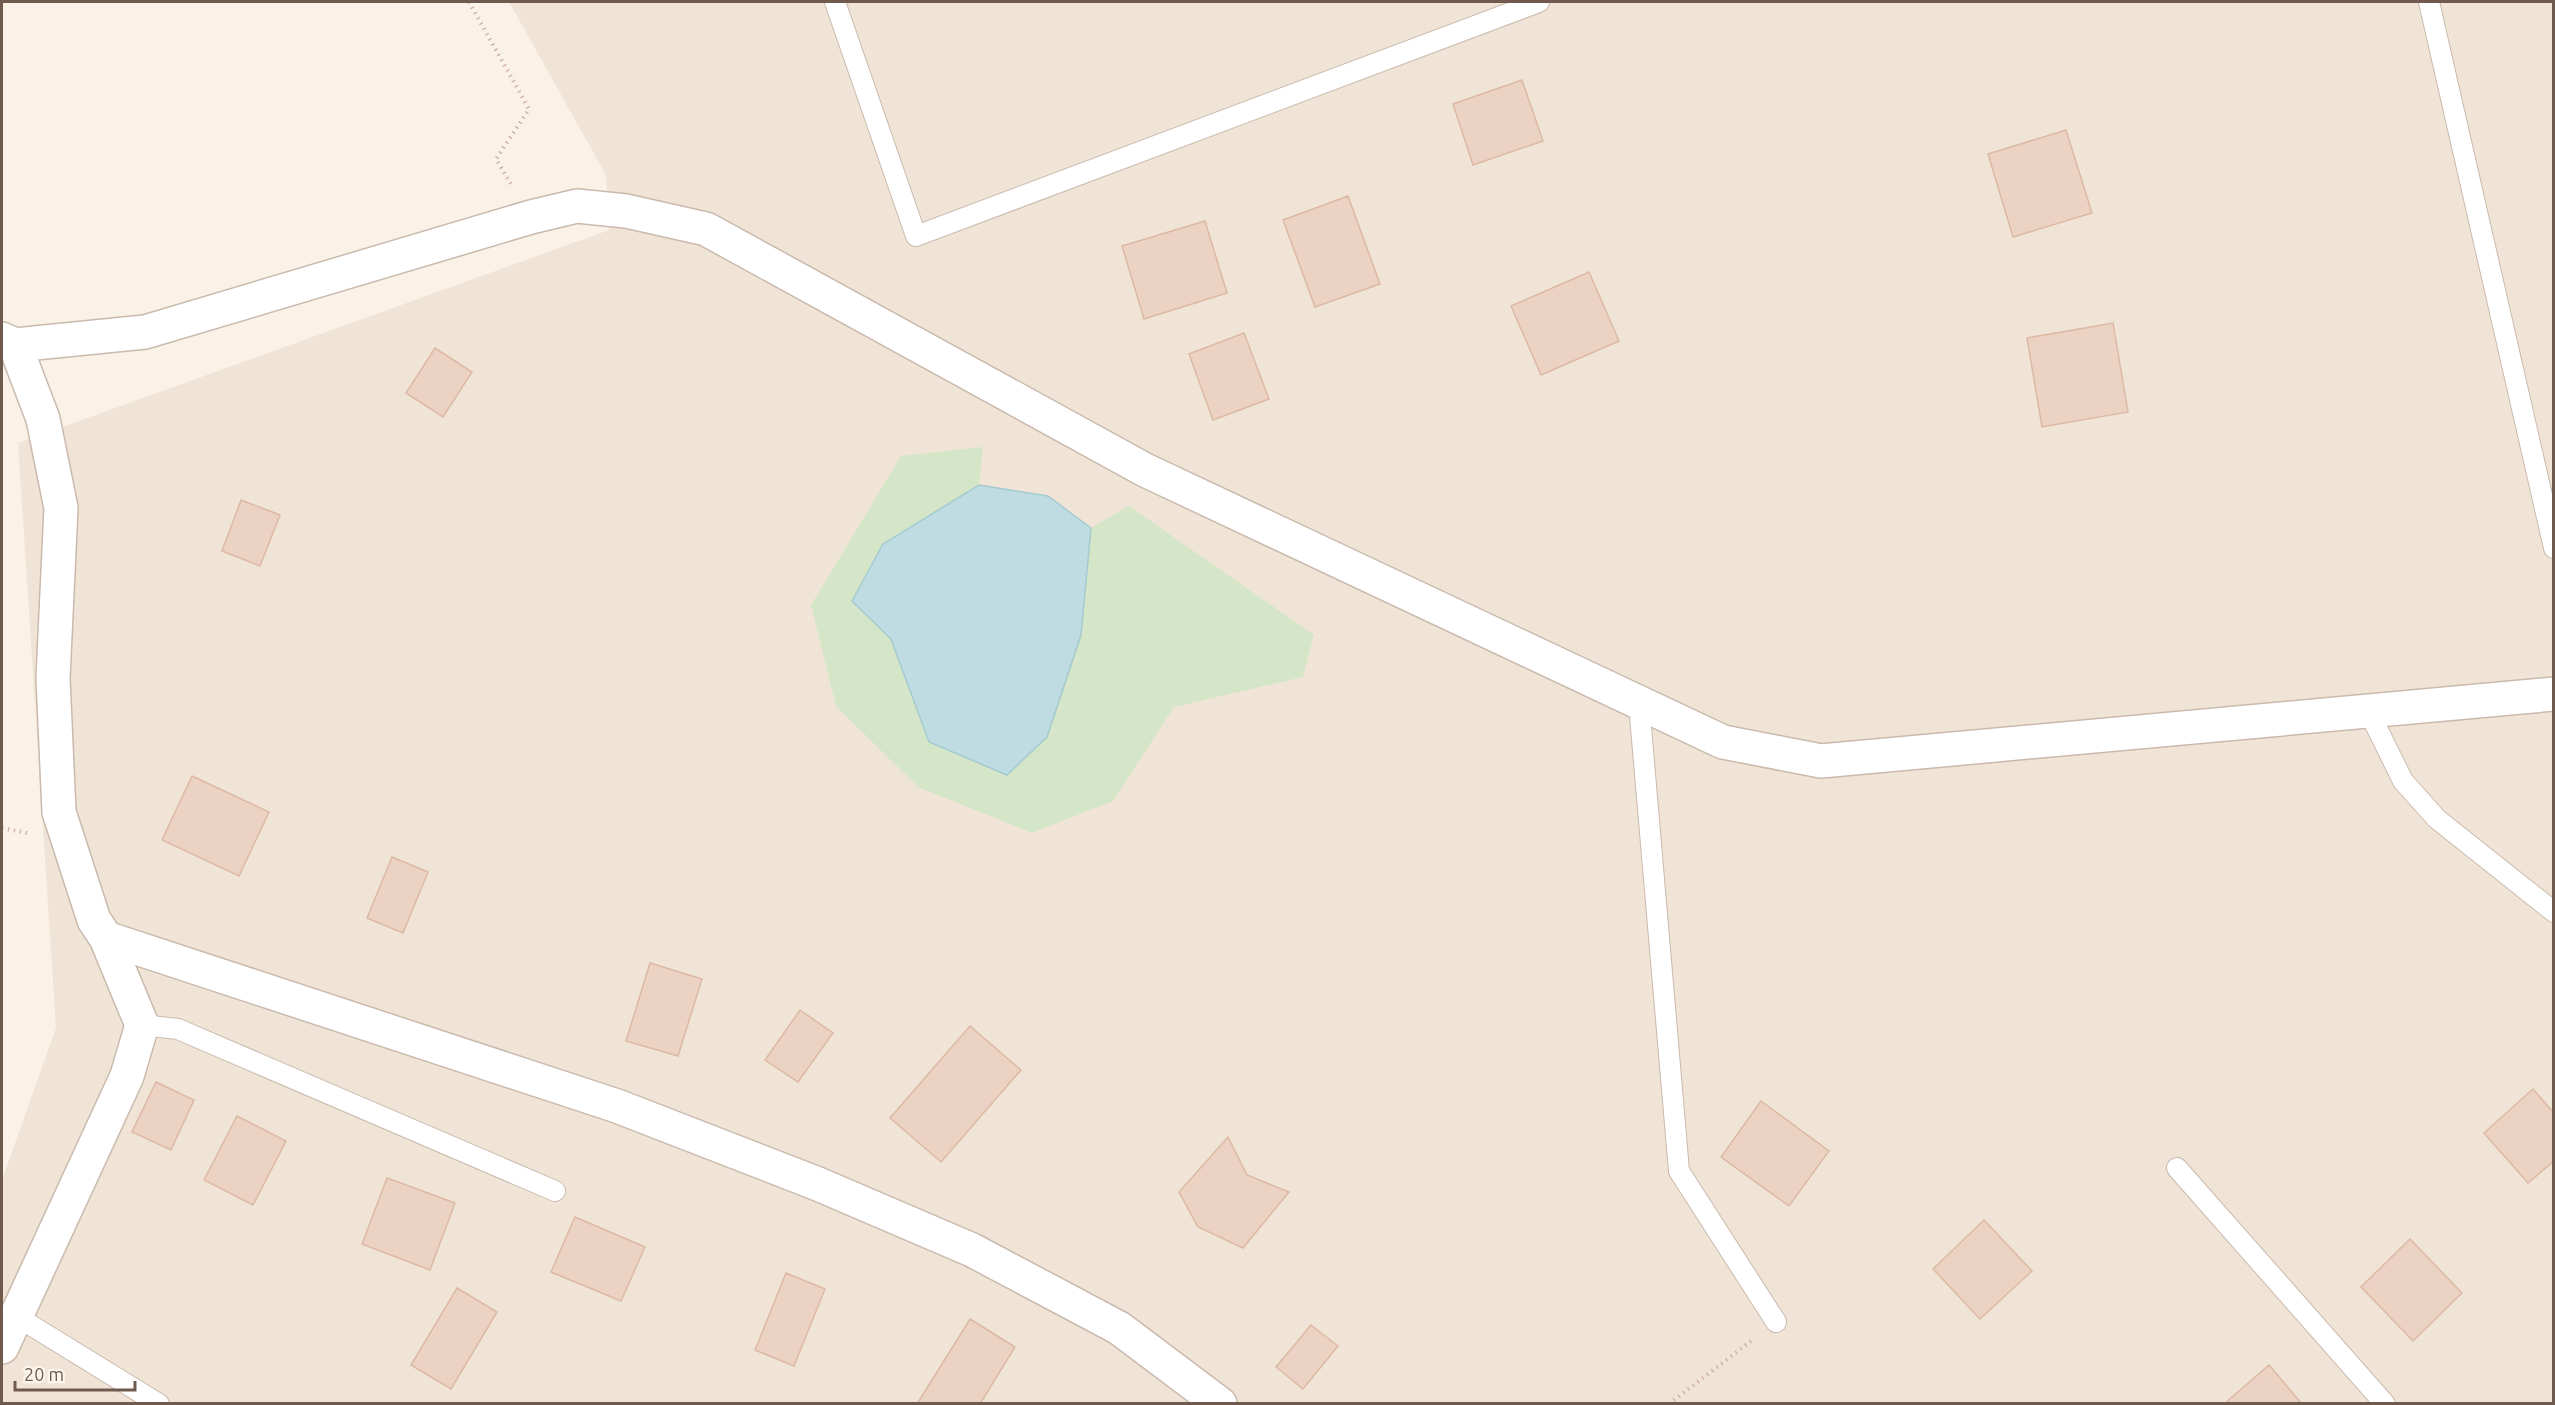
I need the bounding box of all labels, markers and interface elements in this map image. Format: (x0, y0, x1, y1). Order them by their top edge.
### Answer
scale bar (15, 1354, 135, 1392)
text: 20 m (24, 1364, 64, 1384)

